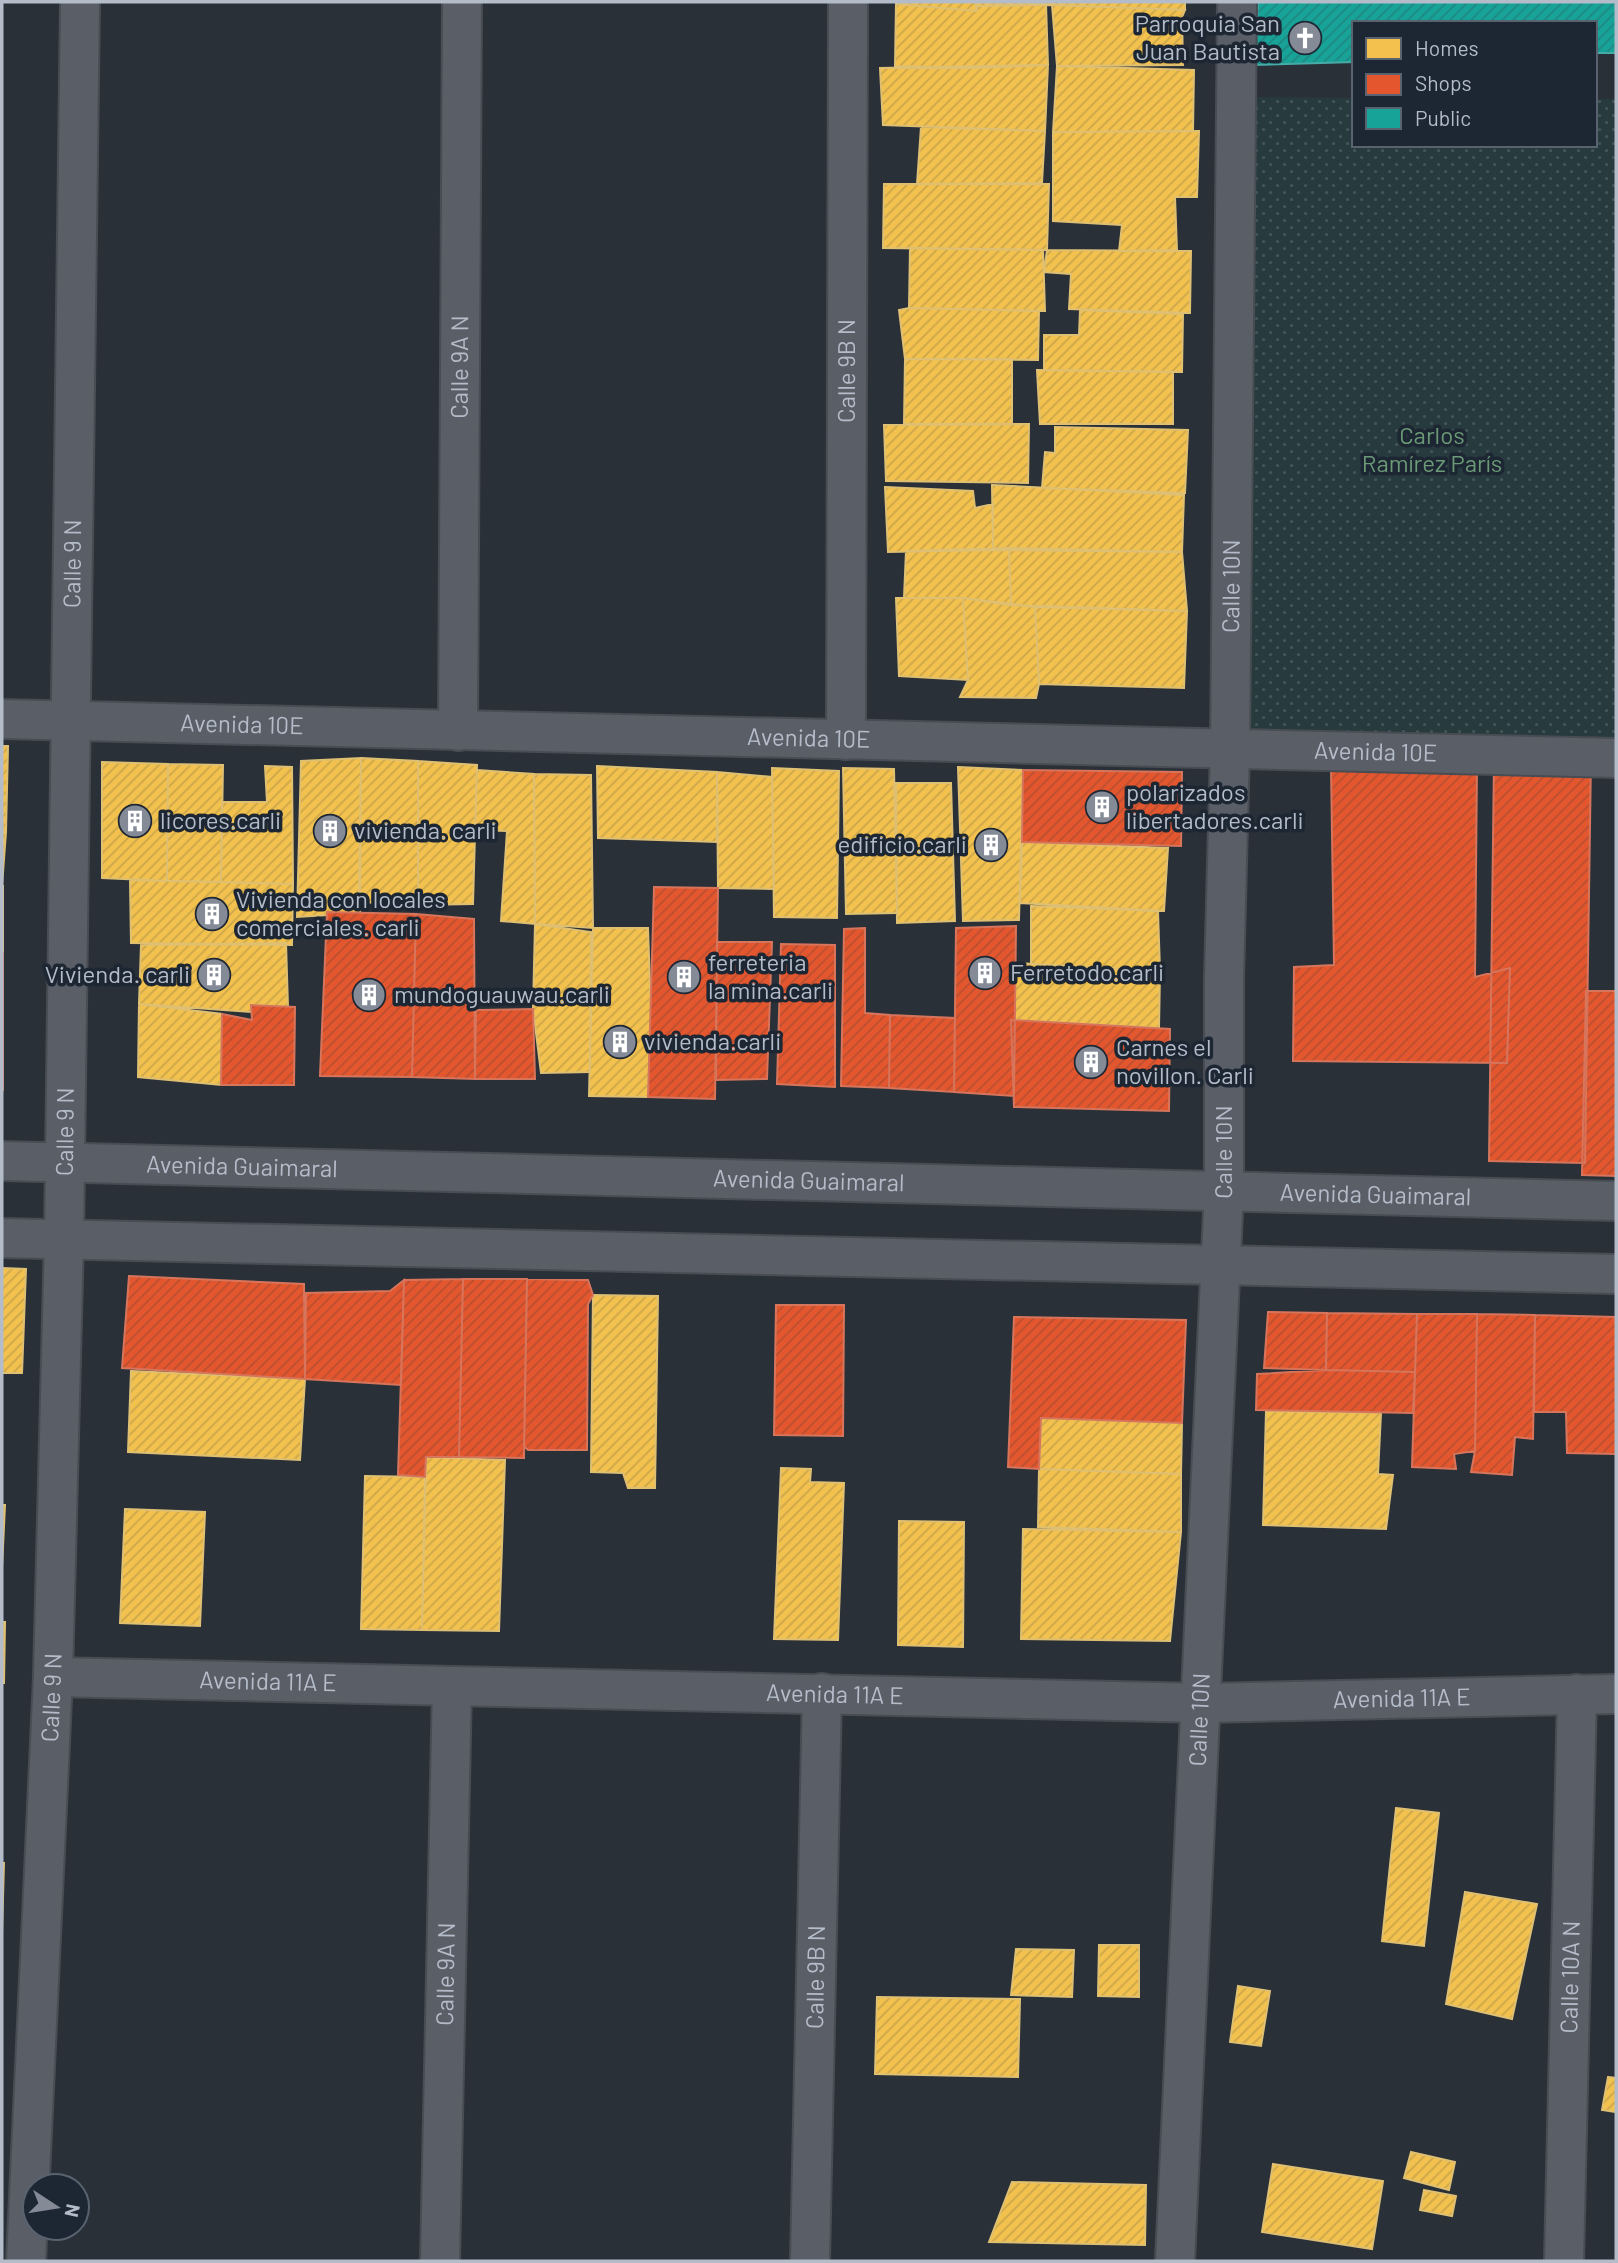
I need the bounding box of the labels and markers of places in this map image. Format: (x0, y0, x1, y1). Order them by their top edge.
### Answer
place label: Parroquia San Juan Bautista (1135, 8, 1280, 65)
church icon: Parroquia San Juan Bautista (1286, 19, 1324, 57)
place label: polarizados libertadores.carli (1126, 777, 1304, 834)
building icon: polarizados libertadores.carli (1083, 788, 1121, 826)
building icon: licores.carli (116, 802, 154, 840)
place label: licores.carli (160, 805, 281, 834)
building icon: vivienda. carli (311, 812, 349, 850)
place label: vivienda. carli (354, 815, 497, 844)
building icon: edificio.carli (972, 826, 1010, 864)
place label: edificio.carli (838, 829, 967, 858)
place label: Vivienda con locales comerciales. carli (236, 884, 446, 941)
building icon: Vivienda con locales comerciales. carli (193, 895, 231, 933)
place label: ferreteria la mina.carli (708, 947, 833, 1004)
building icon: Ferretodo.carli (966, 954, 1004, 992)
building icon: Vivienda. carli (195, 956, 233, 994)
place label: Ferretodo.carli (1010, 957, 1164, 986)
building icon: ferreteria la mina.carli (665, 958, 703, 996)
place label: Vivienda. carli (45, 959, 190, 988)
building icon: mundoguauwau.carli (350, 976, 388, 1014)
place label: mundoguauwau.carli (394, 979, 610, 1008)
building icon: vivienda.carli (601, 1023, 639, 1061)
place label: vivienda.carli (644, 1026, 781, 1055)
place label: Carnes el novillon. Carli (1116, 1032, 1254, 1089)
building icon: Carnes el novillon. Carli (1072, 1043, 1110, 1081)

